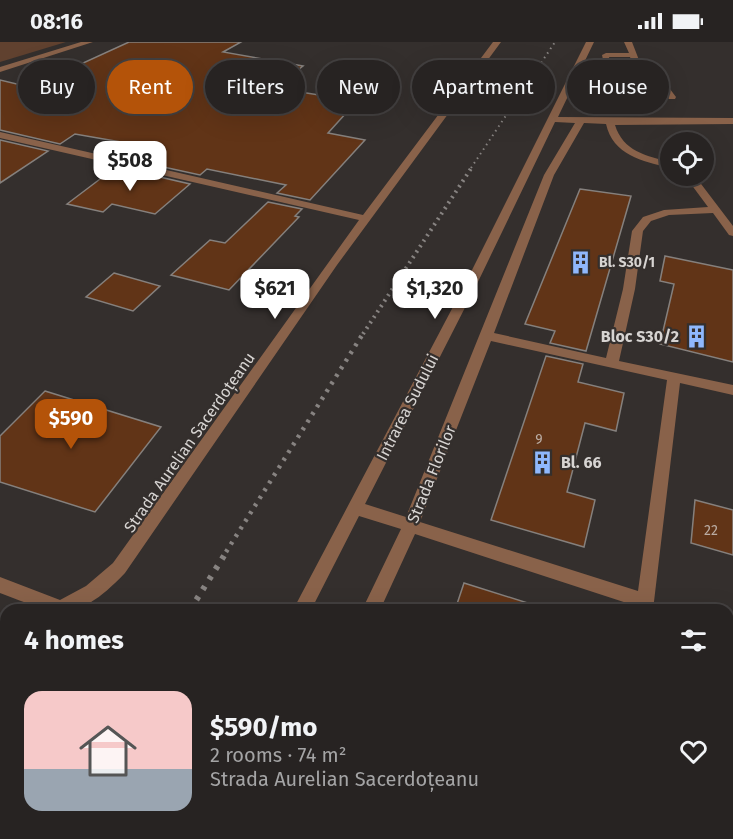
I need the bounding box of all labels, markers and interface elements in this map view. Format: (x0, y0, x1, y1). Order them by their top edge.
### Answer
text: 08:16 (30, 8, 83, 35)
chip: Buy (18, 60, 95, 114)
chip: Rent (107, 60, 193, 114)
chip: Filters (205, 60, 305, 114)
chip: New (317, 60, 400, 114)
chip: Apartment (412, 60, 555, 114)
chip: House (567, 60, 669, 114)
map controls (660, 132, 714, 186)
button: locate (660, 132, 714, 186)
pin: $508 (94, 141, 166, 192)
text: $508 (107, 148, 153, 172)
building icon: Bl. S30/1 (568, 249, 594, 275)
place label: Bl. S30/1 (599, 254, 655, 271)
pin: $621 (239, 269, 311, 320)
pin: $1,320 (386, 269, 484, 320)
text: $621 (254, 276, 296, 300)
text: $1,320 (407, 276, 463, 300)
building icon: Bloc S30/2 (684, 323, 710, 349)
place label: Bloc S30/2 (601, 327, 679, 346)
street label: Strada Aurelian Sacerdoțeanu (120, 349, 260, 536)
street label: Intrarea Sudului (372, 351, 442, 464)
pin: $590 (35, 399, 107, 450)
text: $590 (49, 406, 93, 430)
street label: Strada Florilor (403, 422, 460, 526)
house number: 9 (535, 431, 543, 448)
building icon: Bl. 66 (530, 449, 556, 475)
place label: Bl. 66 (561, 453, 601, 472)
house number: 22 (704, 522, 718, 539)
icon: filters (677, 624, 710, 657)
text: 4 homes (24, 625, 124, 656)
text: $590/mo (210, 712, 317, 743)
icon: home (72, 715, 144, 787)
icon: heart (677, 735, 710, 768)
text: 2 rooms · 74 m² (210, 743, 347, 767)
text: Strada Aurelian Sacerdoțeanu (210, 767, 479, 791)

